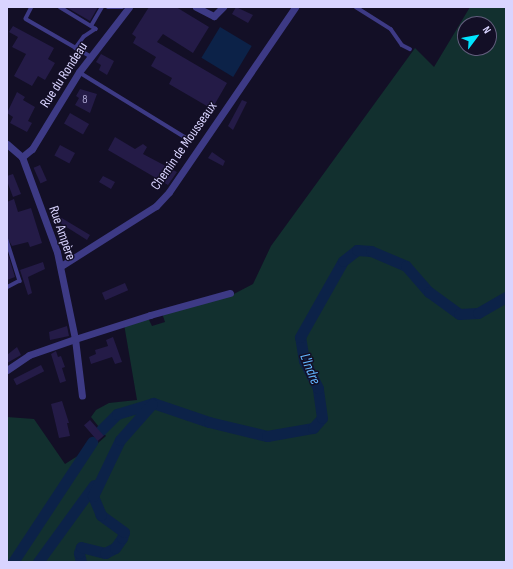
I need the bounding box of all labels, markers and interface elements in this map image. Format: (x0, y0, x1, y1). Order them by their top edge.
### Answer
north arrow (457, 16, 497, 56)
text: N (480, 24, 494, 36)
street label: Rue du Rondeau (37, 39, 91, 111)
house number: 8 (82, 93, 88, 107)
street label: Chemin de Mousseaux (147, 99, 221, 193)
street label: Rue Ampère (45, 204, 79, 262)
water label: L'Indre (296, 351, 324, 387)

